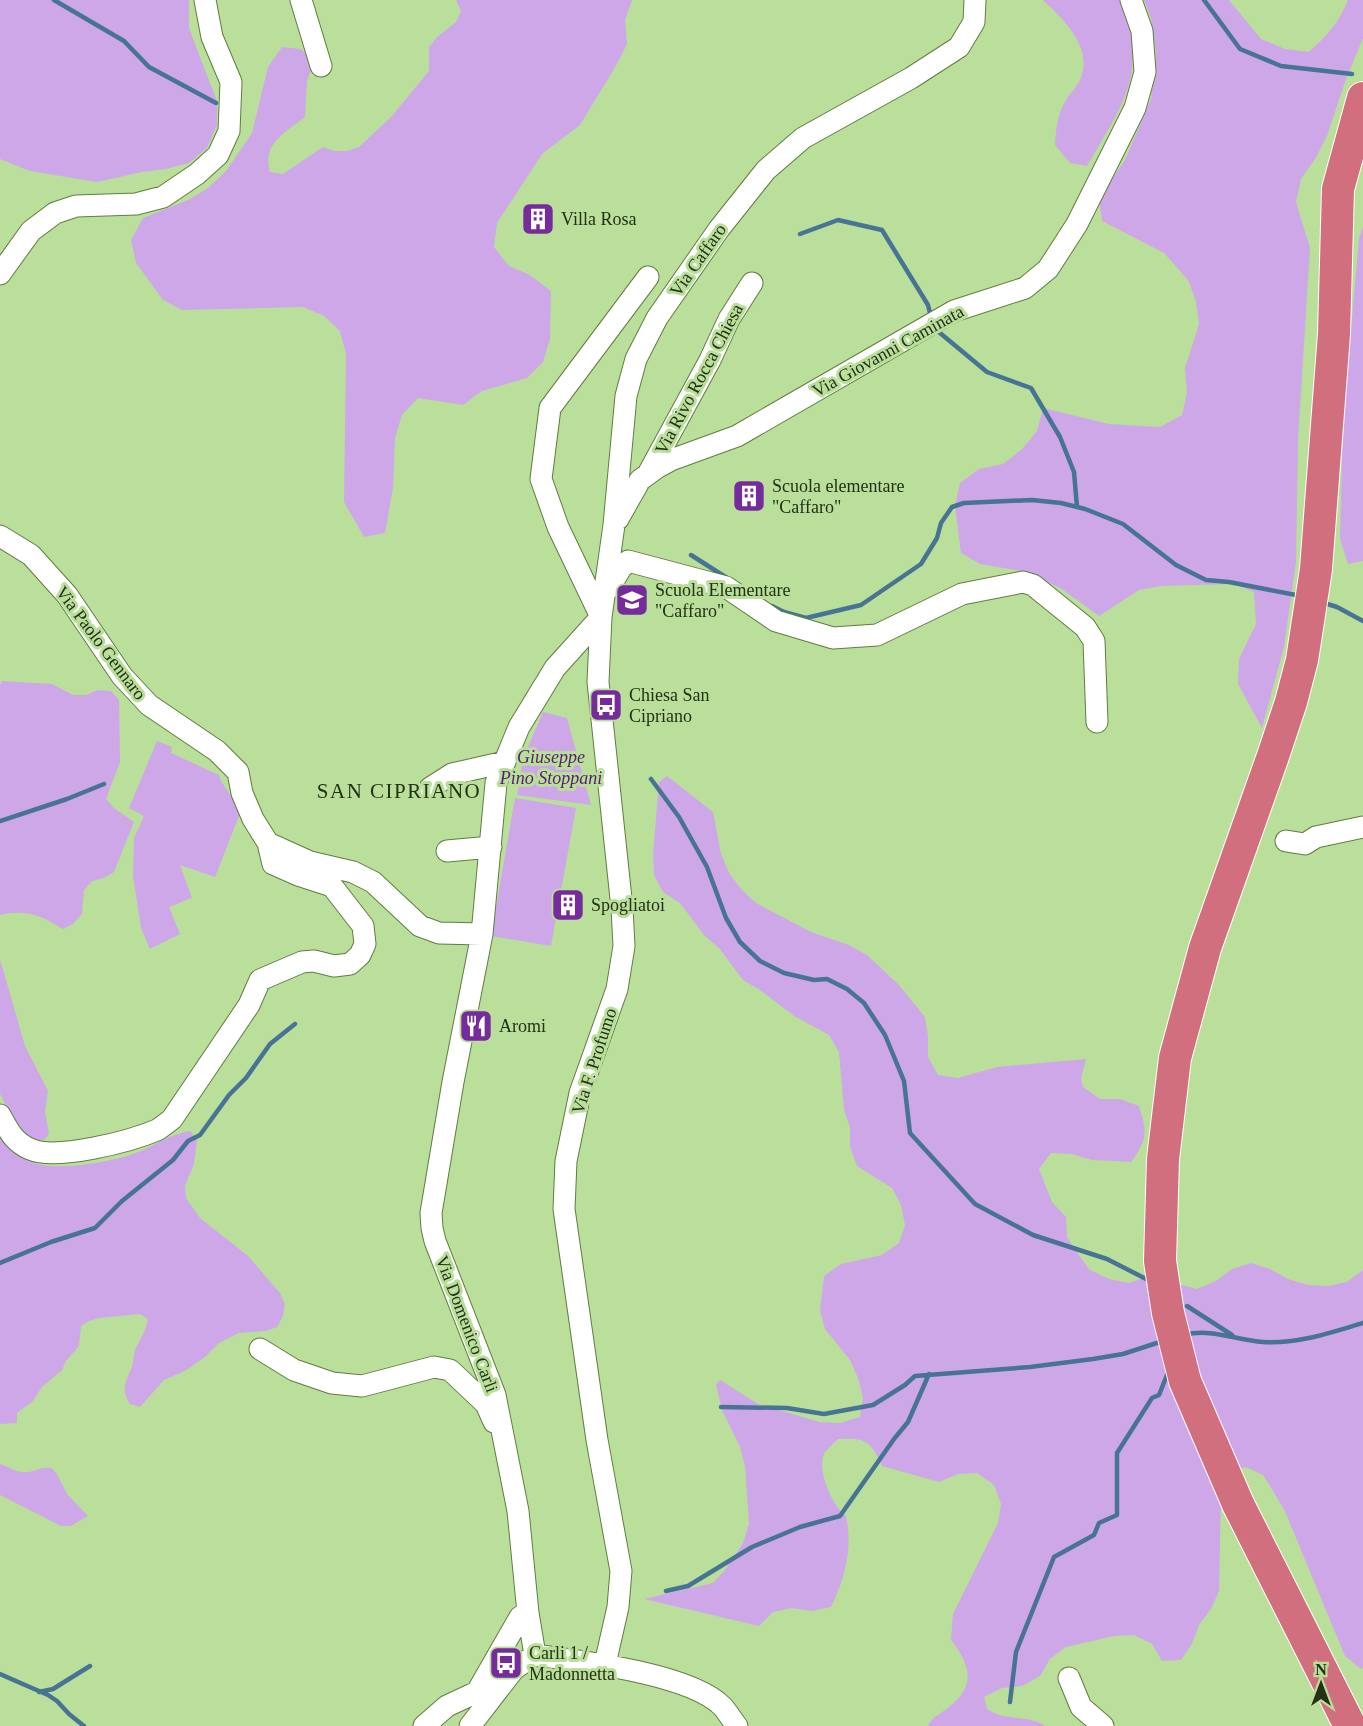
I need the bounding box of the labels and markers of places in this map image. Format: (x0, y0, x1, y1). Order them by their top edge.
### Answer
building icon: Villa Rosa (520, 201, 556, 237)
place label: Villa Rosa (561, 209, 636, 229)
place label: Scuola elementare "Caffaro" (772, 476, 904, 517)
building icon: Scuola elementare "Caffaro" (731, 478, 767, 514)
place label: Scuola Elementare "Caffaro" (655, 580, 790, 621)
school or university icon: Scuola Elementare "Caffaro" (614, 582, 650, 618)
place label: Chiesa San Cipriano (629, 685, 710, 726)
bus stop icon: Chiesa San Cipriano (588, 687, 624, 723)
building icon: Spogliatoi (550, 887, 586, 923)
place label: Spogliatoi (591, 895, 665, 915)
restaurant icon: Aromi (458, 1008, 494, 1044)
place label: Aromi (499, 1016, 546, 1036)
place label: Carli 1 / Madonnetta (529, 1643, 615, 1684)
bus stop icon: Carli 1 / Madonnetta (488, 1645, 524, 1681)

